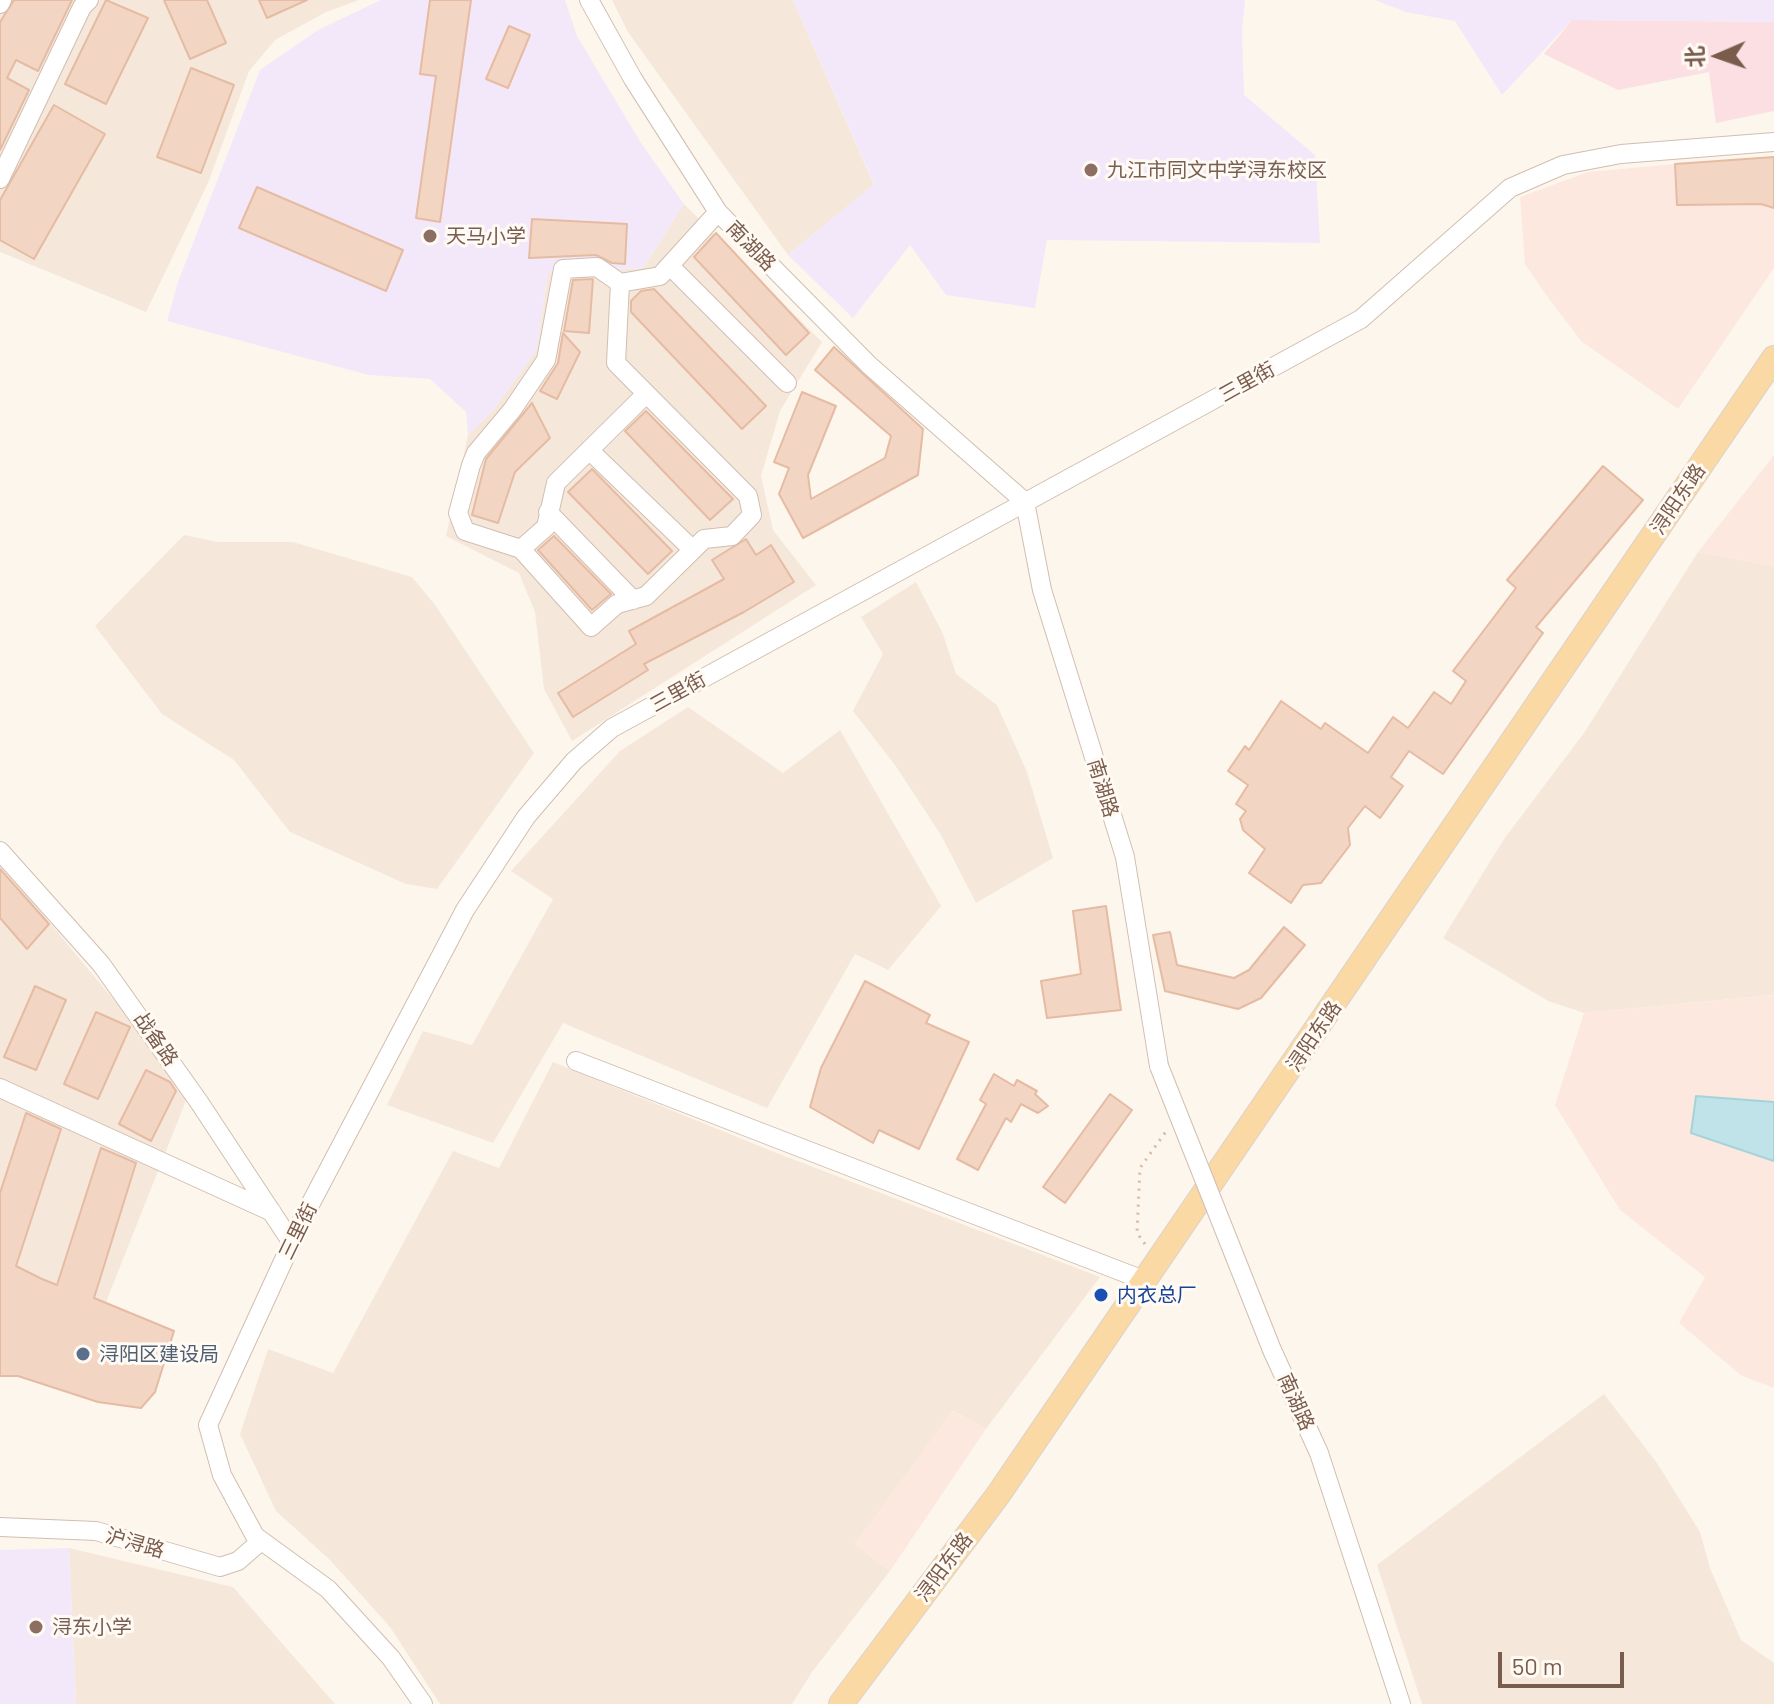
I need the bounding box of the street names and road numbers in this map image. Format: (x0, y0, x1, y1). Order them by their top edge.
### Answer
street label: 南湖路 (722, 216, 780, 276)
street label: 三里街 (1215, 357, 1279, 407)
street label: 浔阳东路 (1646, 459, 1710, 539)
street label: 三里街 (646, 667, 710, 717)
street label: 南湖路 (1083, 756, 1123, 820)
street label: 浔阳东路 (1282, 996, 1346, 1076)
street label: 战备路 (129, 1008, 183, 1070)
street label: 三里街 (274, 1199, 322, 1263)
street label: 南湖路 (1273, 1370, 1319, 1434)
street label: 沪浔路 (103, 1523, 167, 1563)
street label: 浔阳东路 (910, 1528, 978, 1606)

